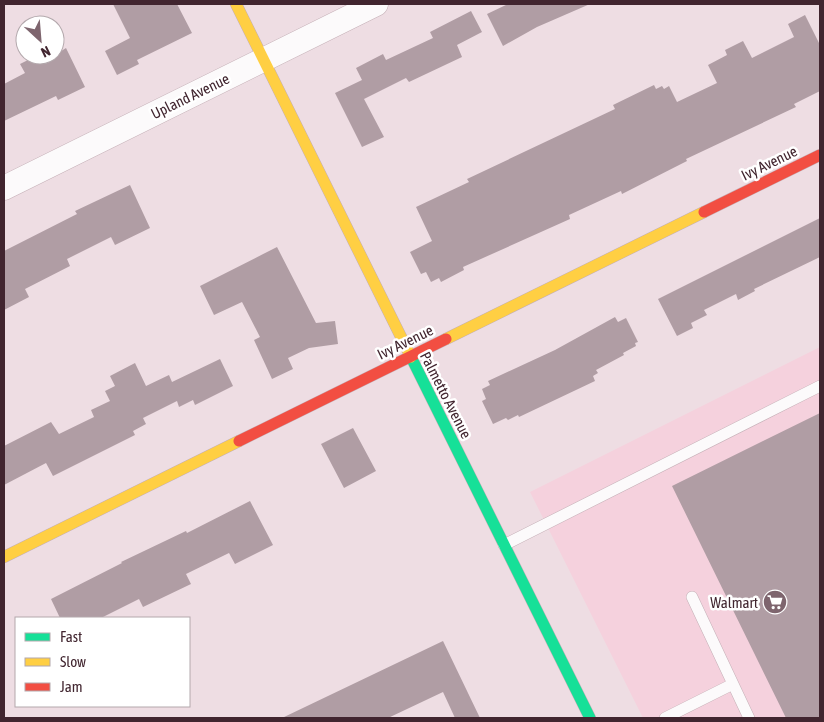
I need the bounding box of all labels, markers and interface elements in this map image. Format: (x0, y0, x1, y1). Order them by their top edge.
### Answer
north arrow (15, 15, 65, 65)
text: N (38, 43, 53, 61)
street label: Upland Avenue (148, 70, 232, 122)
street label: Ivy Avenue (738, 142, 800, 184)
street label: Ivy Avenue (374, 321, 436, 363)
street label: Palmetto Avenue (417, 349, 475, 441)
supermarket icon: Walmart (762, 589, 788, 615)
place label: Walmart (710, 594, 758, 611)
legend (15, 617, 190, 707)
text: Fast (60, 628, 82, 645)
text: Slow (60, 653, 86, 670)
text: Jam (60, 678, 83, 695)

